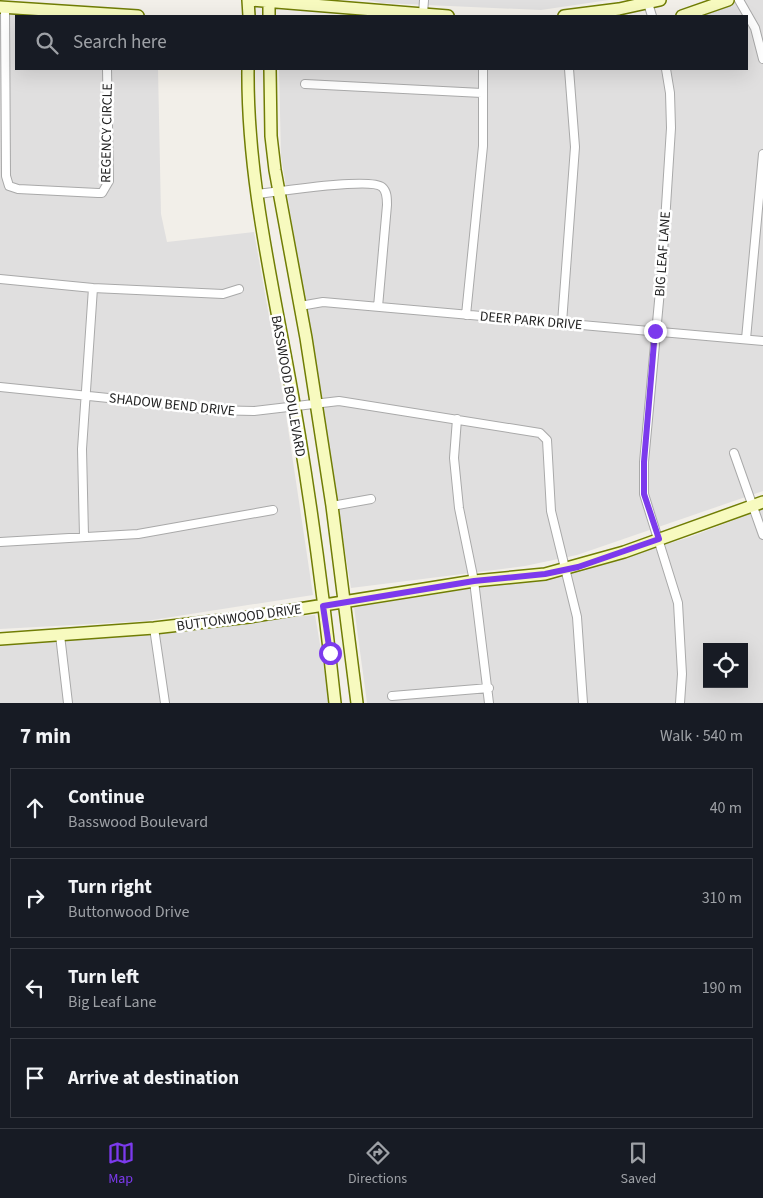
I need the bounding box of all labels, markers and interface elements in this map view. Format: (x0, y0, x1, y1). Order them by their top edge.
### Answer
search box (15, 15, 748, 70)
icon: search (33, 29, 61, 57)
text: Search here (73, 29, 167, 56)
street label: REGENCY CIRCLE (96, 83, 118, 183)
street label: BIG LEAF LANE (650, 211, 676, 298)
street label: DEER PARK DRIVE (479, 307, 583, 335)
street label: BASSWOOD BOULEVARD (266, 314, 310, 459)
route end (644, 320, 667, 343)
street label: SHADOW BEND DRIVE (108, 388, 236, 422)
street label: BUTTONWOOD DRIVE (175, 599, 303, 637)
route start (319, 642, 342, 665)
map controls (703, 643, 748, 688)
button: locate (703, 643, 748, 688)
text: 7 min (20, 721, 71, 751)
text: Walk · 540 m (660, 725, 743, 747)
text: Continue (68, 784, 145, 811)
icon: ahead (21, 794, 49, 822)
text: 40 m (710, 797, 742, 819)
text: Basswood Boulevard (68, 811, 208, 833)
text: Turn right (68, 874, 152, 901)
icon: right (21, 884, 49, 912)
text: 310 m (702, 887, 742, 909)
text: Buttonwood Drive (68, 901, 189, 923)
text: Turn left (68, 964, 139, 991)
icon: left (21, 974, 49, 1002)
text: 190 m (702, 977, 742, 999)
text: Big Leaf Lane (68, 991, 156, 1013)
icon: arrive (21, 1064, 49, 1092)
text: Arrive at destination (68, 1065, 239, 1092)
tab: Map (107, 1139, 135, 1189)
tab: Directions (348, 1139, 407, 1189)
tab: Saved (621, 1139, 656, 1189)

